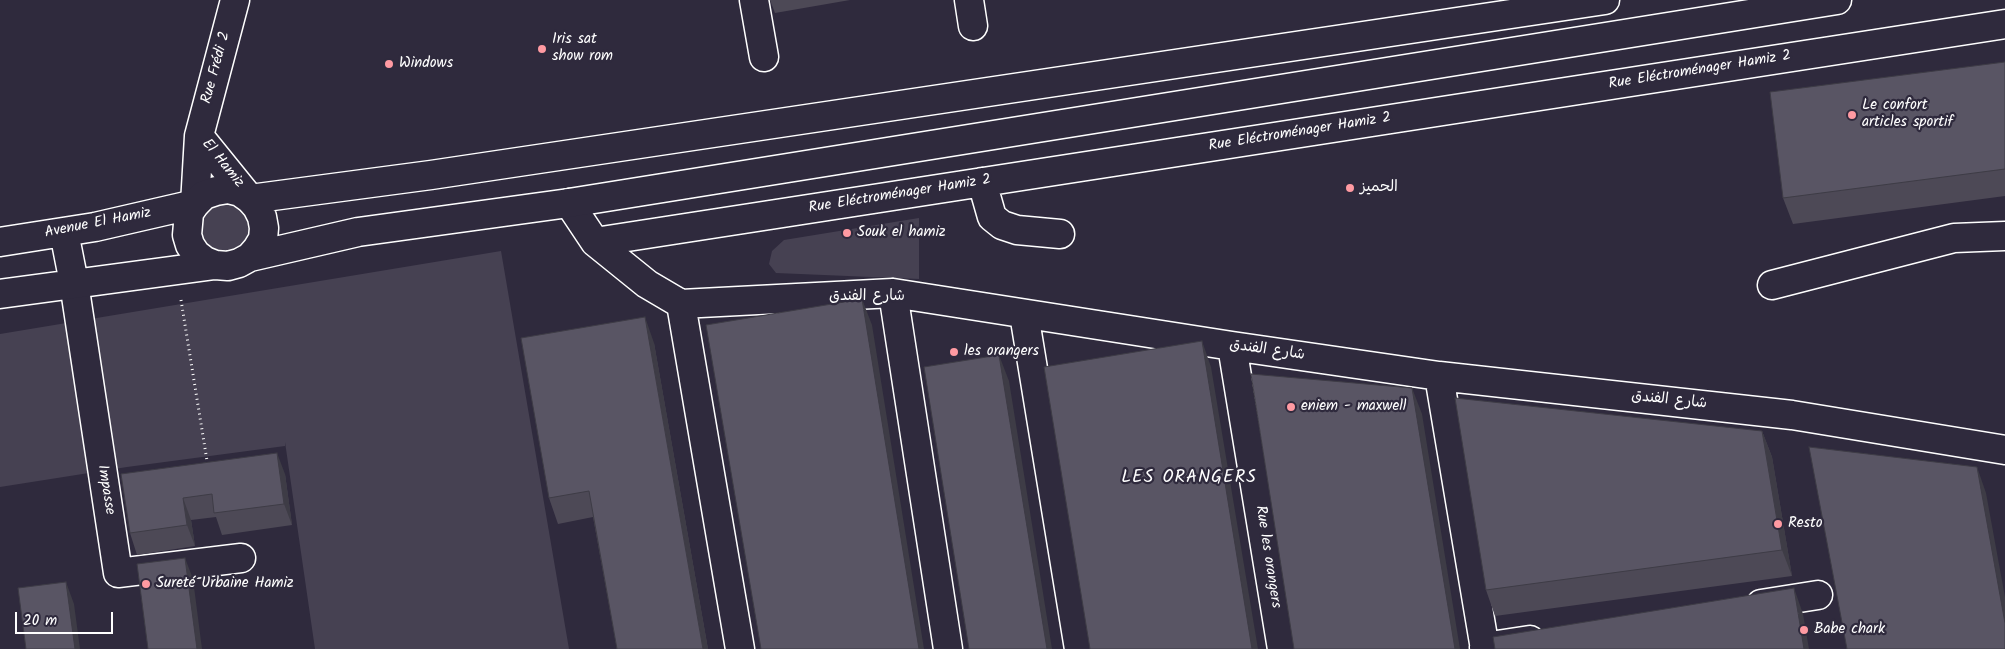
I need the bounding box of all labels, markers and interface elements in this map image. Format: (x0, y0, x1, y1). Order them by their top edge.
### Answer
street label: Rue Frédi 2 (199, 30, 235, 106)
place label: Iris sat show rom (552, 31, 613, 66)
marker: Iris sat show rom (536, 43, 548, 55)
street label: Rue Eléctroménager Hamiz 2 (1608, 48, 1792, 94)
place label: Windows (399, 55, 453, 73)
marker: Windows (383, 58, 395, 70)
place label: Le confort articles sportif (1862, 97, 1953, 132)
marker: Le confort articles sportif (1846, 109, 1858, 121)
street label: Rue Eléctroménager Hamiz 2 (1208, 110, 1392, 156)
street label: El Hamiz (197, 136, 247, 192)
street label: Rue Eléctroménager Hamiz 2 (808, 172, 992, 218)
place label: الحميز (1360, 179, 1398, 197)
marker: الحميز (1344, 182, 1356, 194)
street label: Avenue El Hamiz (43, 205, 153, 243)
place label: Souk el hamiz (857, 224, 946, 242)
marker: Souk el hamiz (841, 227, 853, 239)
street label: شارع الفندق (829, 288, 905, 306)
street label: شارع الفندق (1228, 337, 1306, 365)
place label: les orangers (964, 343, 1039, 361)
marker: les orangers (948, 346, 960, 358)
street label: شارع الفندق (1630, 388, 1708, 414)
place label: eniem - maxwell (1301, 398, 1406, 416)
marker: eniem - maxwell (1285, 401, 1297, 413)
street label: Impasse (92, 464, 118, 516)
district label: LES ORANGERS (1120, 468, 1258, 490)
street label: Rue les orangers (1250, 504, 1284, 610)
place label: Resto (1788, 515, 1822, 533)
marker: Resto (1772, 518, 1784, 530)
place label: Sureté Urbaine Hamiz (156, 575, 294, 593)
marker: Sureté Urbaine Hamiz (140, 578, 152, 590)
scale bar (18, 602, 115, 634)
text: 20 m (23, 609, 57, 633)
place label: Babe chark (1814, 621, 1885, 639)
marker: Babe chark (1798, 624, 1810, 636)

